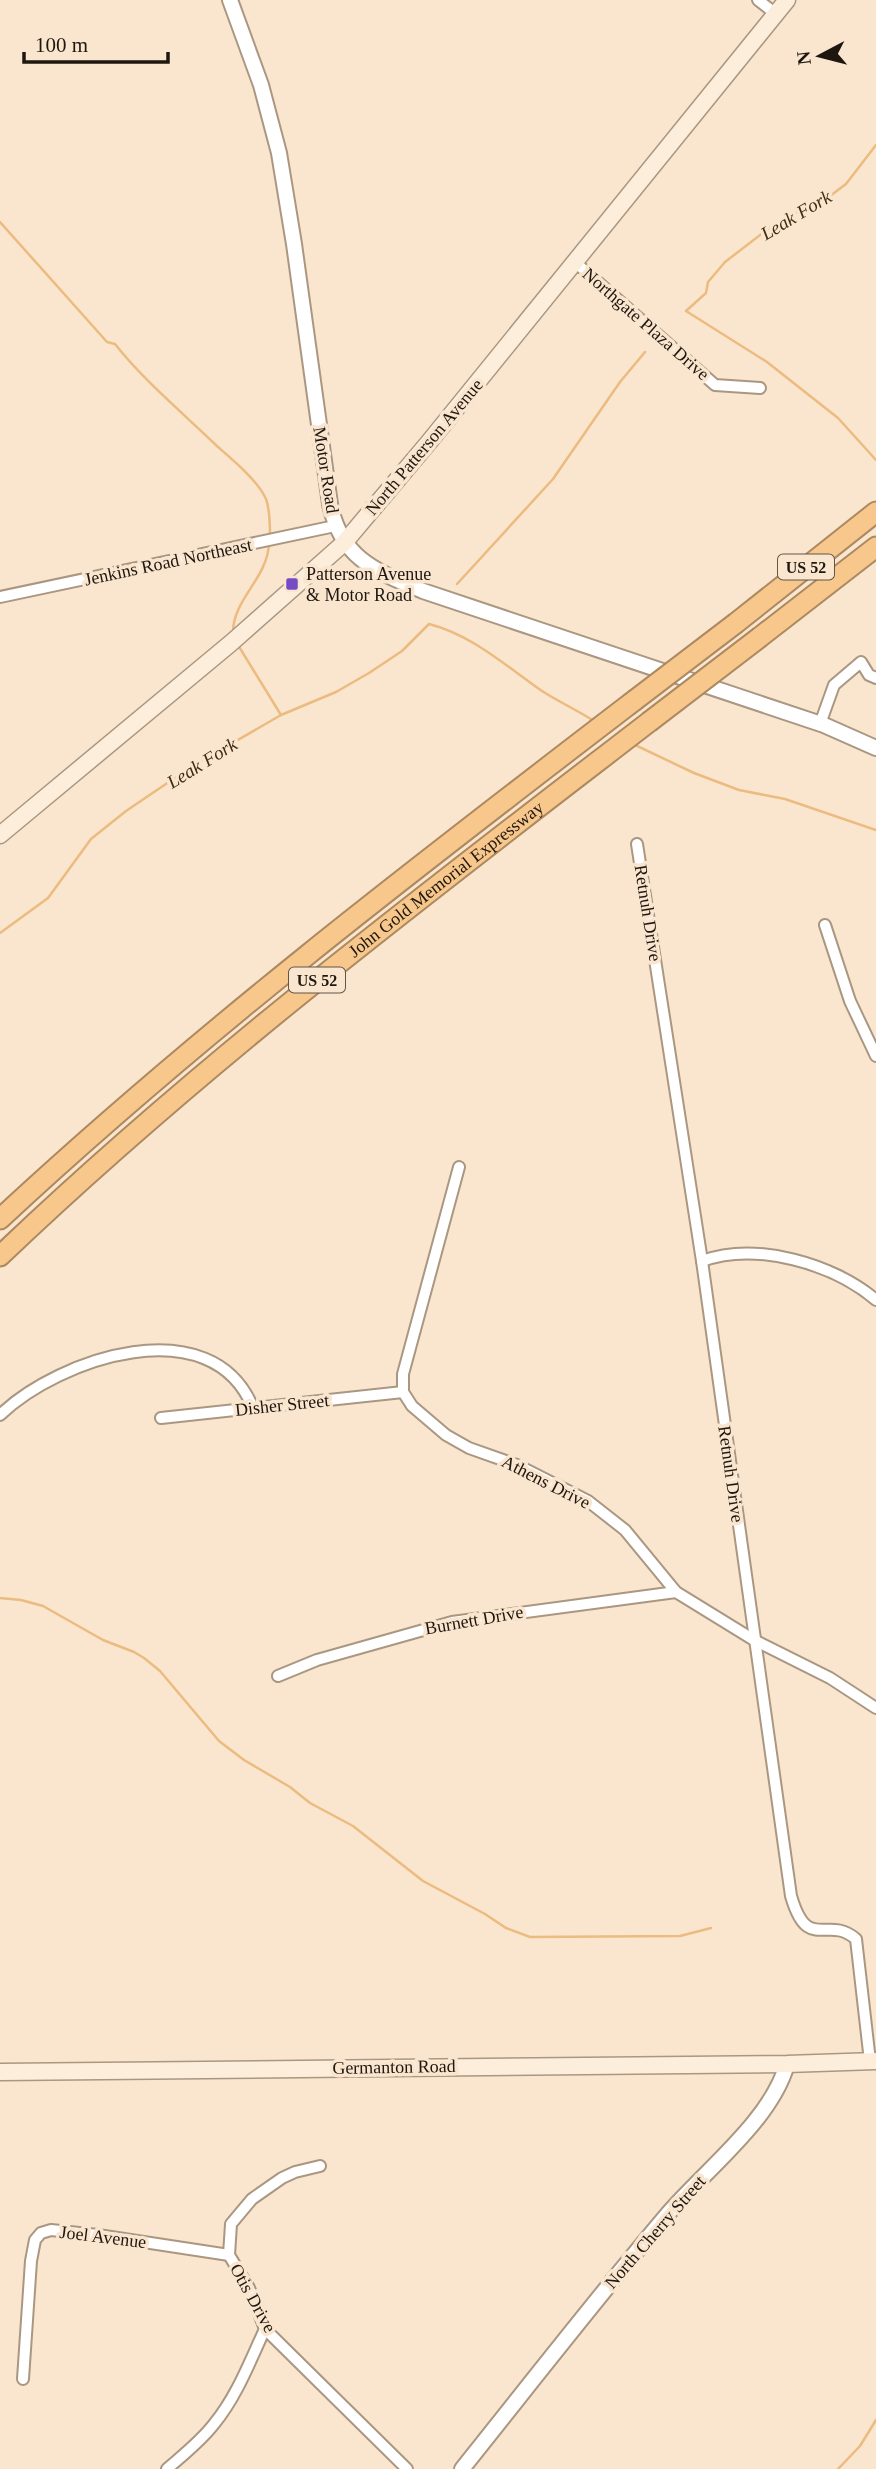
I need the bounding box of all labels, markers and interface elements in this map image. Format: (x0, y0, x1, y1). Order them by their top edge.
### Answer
scale bar (24, 21, 168, 65)
north arrow (785, 21, 855, 91)
text: 100 m (35, 33, 88, 57)
text: N (792, 50, 815, 66)
water label: Leak Fork (756, 185, 836, 245)
street label: Northgate Plaza Drive (579, 264, 713, 384)
street label: North Patterson Avenue (361, 375, 487, 519)
street label: Motor Road (309, 425, 343, 515)
street label: Jenkins Road Northeast (82, 534, 254, 590)
road number: US 52 (778, 554, 834, 580)
place label: Patterson Avenue & Motor Road (306, 564, 431, 605)
marker: Patterson Avenue & Motor Road (284, 576, 300, 592)
water label: Leak Fork (162, 733, 241, 793)
street label: John Gold Memorial Expressway (344, 797, 547, 961)
street label: Retnuh Drive (630, 863, 666, 963)
road number: US 52 (289, 968, 345, 992)
street label: Disher Street (234, 1390, 330, 1420)
street label: Retnuh Drive (714, 1424, 748, 1524)
street label: Athens Drive (498, 1451, 594, 1513)
street label: Burnett Drive (423, 1602, 525, 1638)
street label: Germanton Road (332, 2056, 456, 2078)
street label: North Cherry Street (601, 2171, 709, 2293)
street label: Joel Avenue (59, 2222, 147, 2252)
street label: Otis Drive (226, 2260, 280, 2336)

